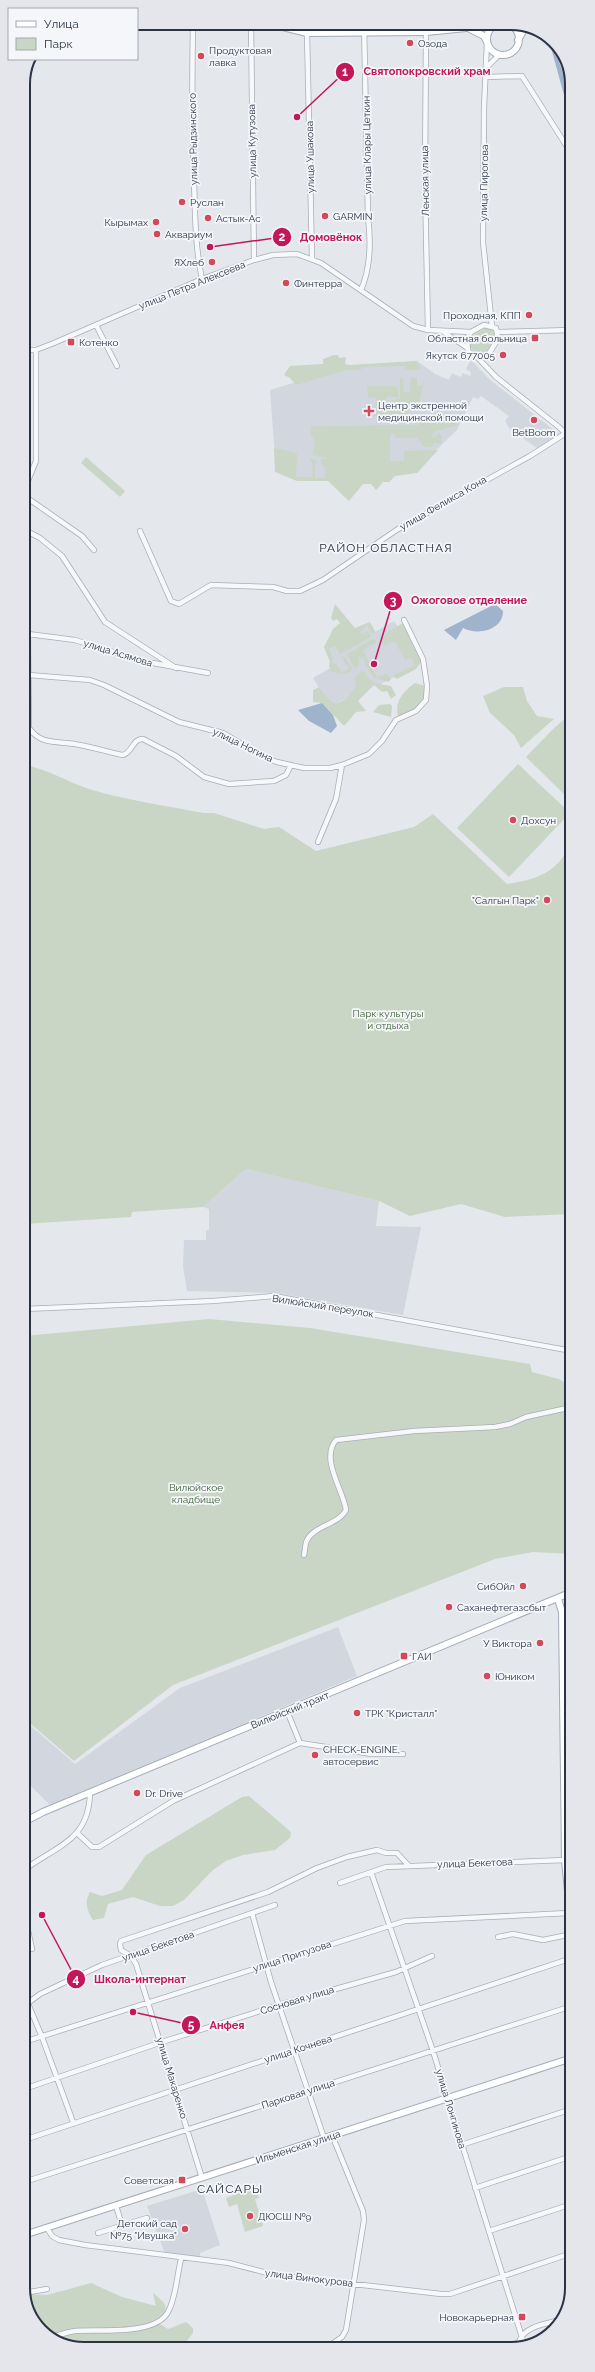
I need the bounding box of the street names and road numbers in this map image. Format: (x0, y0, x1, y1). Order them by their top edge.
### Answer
street label: улица Рыдзинского (187, 93, 199, 185)
street label: улица Клары Цеткин (361, 95, 373, 194)
street label: улица Кутузова (246, 104, 258, 178)
street label: улица Ушакова (304, 121, 316, 193)
street label: улица Пирогова (478, 144, 490, 222)
street label: Ленская улица (419, 145, 431, 217)
street label: улица Петра Алексеева (137, 259, 247, 311)
street label: улица Феликса Кона (398, 474, 488, 532)
street label: улица Асямова (82, 637, 154, 669)
street label: улица Ногина (211, 726, 275, 764)
street label: Вилюйский переулок (271, 1293, 375, 1319)
street label: Вилюйский тракт (249, 1689, 331, 1731)
street label: улица Бекетова (437, 1856, 513, 1870)
street label: улица Бекетова (120, 1928, 196, 1964)
street label: улица Притузова (251, 1938, 333, 1974)
street label: Сосновая улица (259, 1984, 335, 2016)
street label: улица Кочнева (263, 2033, 333, 2065)
street label: улица Макаренко (154, 2036, 190, 2120)
street label: улица Лонгинова (434, 2068, 468, 2150)
street label: Парковая улица (260, 2077, 336, 2111)
street label: Ильменская улица (254, 2128, 342, 2166)
street label: улица Винокурова (264, 2267, 354, 2289)

